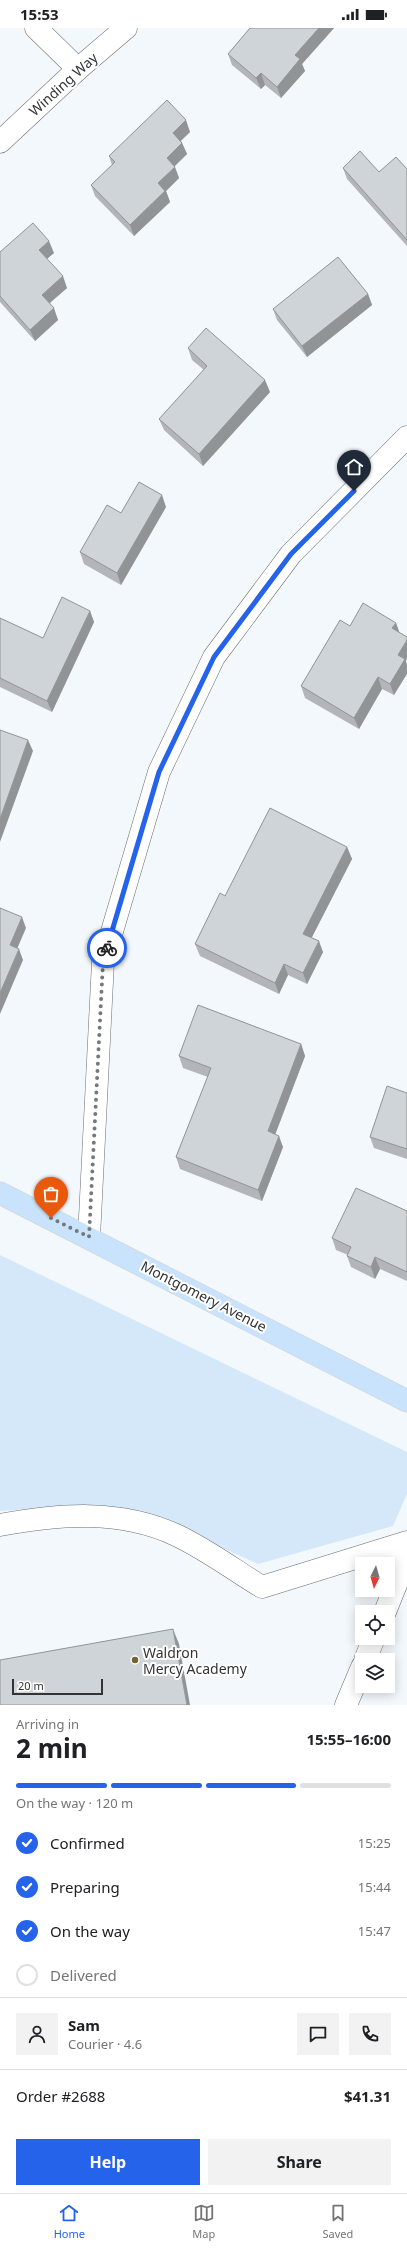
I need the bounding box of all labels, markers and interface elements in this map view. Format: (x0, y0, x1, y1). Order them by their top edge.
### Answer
text: 15:53 (20, 4, 59, 24)
street label: Winding Way (25, 48, 102, 120)
pin (337, 450, 371, 491)
icon: home (343, 456, 365, 478)
courier (87, 928, 127, 968)
icon: bike (96, 937, 118, 959)
pin (34, 1177, 68, 1218)
icon: bag (40, 1183, 62, 1205)
street label: Montgomery Avenue (138, 1256, 270, 1336)
north arrow (355, 1557, 395, 1597)
map controls (355, 1557, 395, 1693)
button: locate (355, 1605, 395, 1645)
place label: Waldron Mercy Academy (143, 1643, 248, 1678)
button: layers (355, 1653, 395, 1693)
marker: Waldron Mercy Academy (130, 1655, 140, 1665)
scale bar (12, 1677, 103, 1696)
text: 20 m (18, 1678, 44, 1693)
text: Arriving in (16, 1715, 79, 1733)
text: 15:55–16:00 (306, 1729, 391, 1749)
text: 2 min (16, 1730, 88, 1766)
text: On the way · 120 m (16, 1794, 133, 1812)
icon: check (16, 1832, 38, 1854)
text: Confirmed (50, 1833, 125, 1853)
text: 15:25 (358, 1834, 391, 1852)
icon: check (16, 1876, 38, 1898)
text: Preparing (50, 1877, 120, 1897)
text: 15:44 (358, 1878, 391, 1896)
icon: check (16, 1920, 38, 1942)
text: On the way (50, 1921, 130, 1941)
text: 15:47 (358, 1922, 391, 1940)
text: Delivered (50, 1965, 117, 1985)
button: person (16, 2013, 58, 2055)
button: chat (297, 2013, 339, 2055)
button: phone (349, 2013, 391, 2055)
text: Sam (68, 2015, 100, 2035)
text: Courier · 4.6 (68, 2035, 142, 2053)
text: Order #2688 (16, 2086, 105, 2106)
text: $41.31 (344, 2086, 391, 2106)
button: Help (16, 2139, 200, 2185)
button: Share (208, 2139, 391, 2185)
tab: Home (54, 2202, 85, 2241)
tab: Map (192, 2202, 215, 2241)
tab: Saved (323, 2202, 353, 2241)

